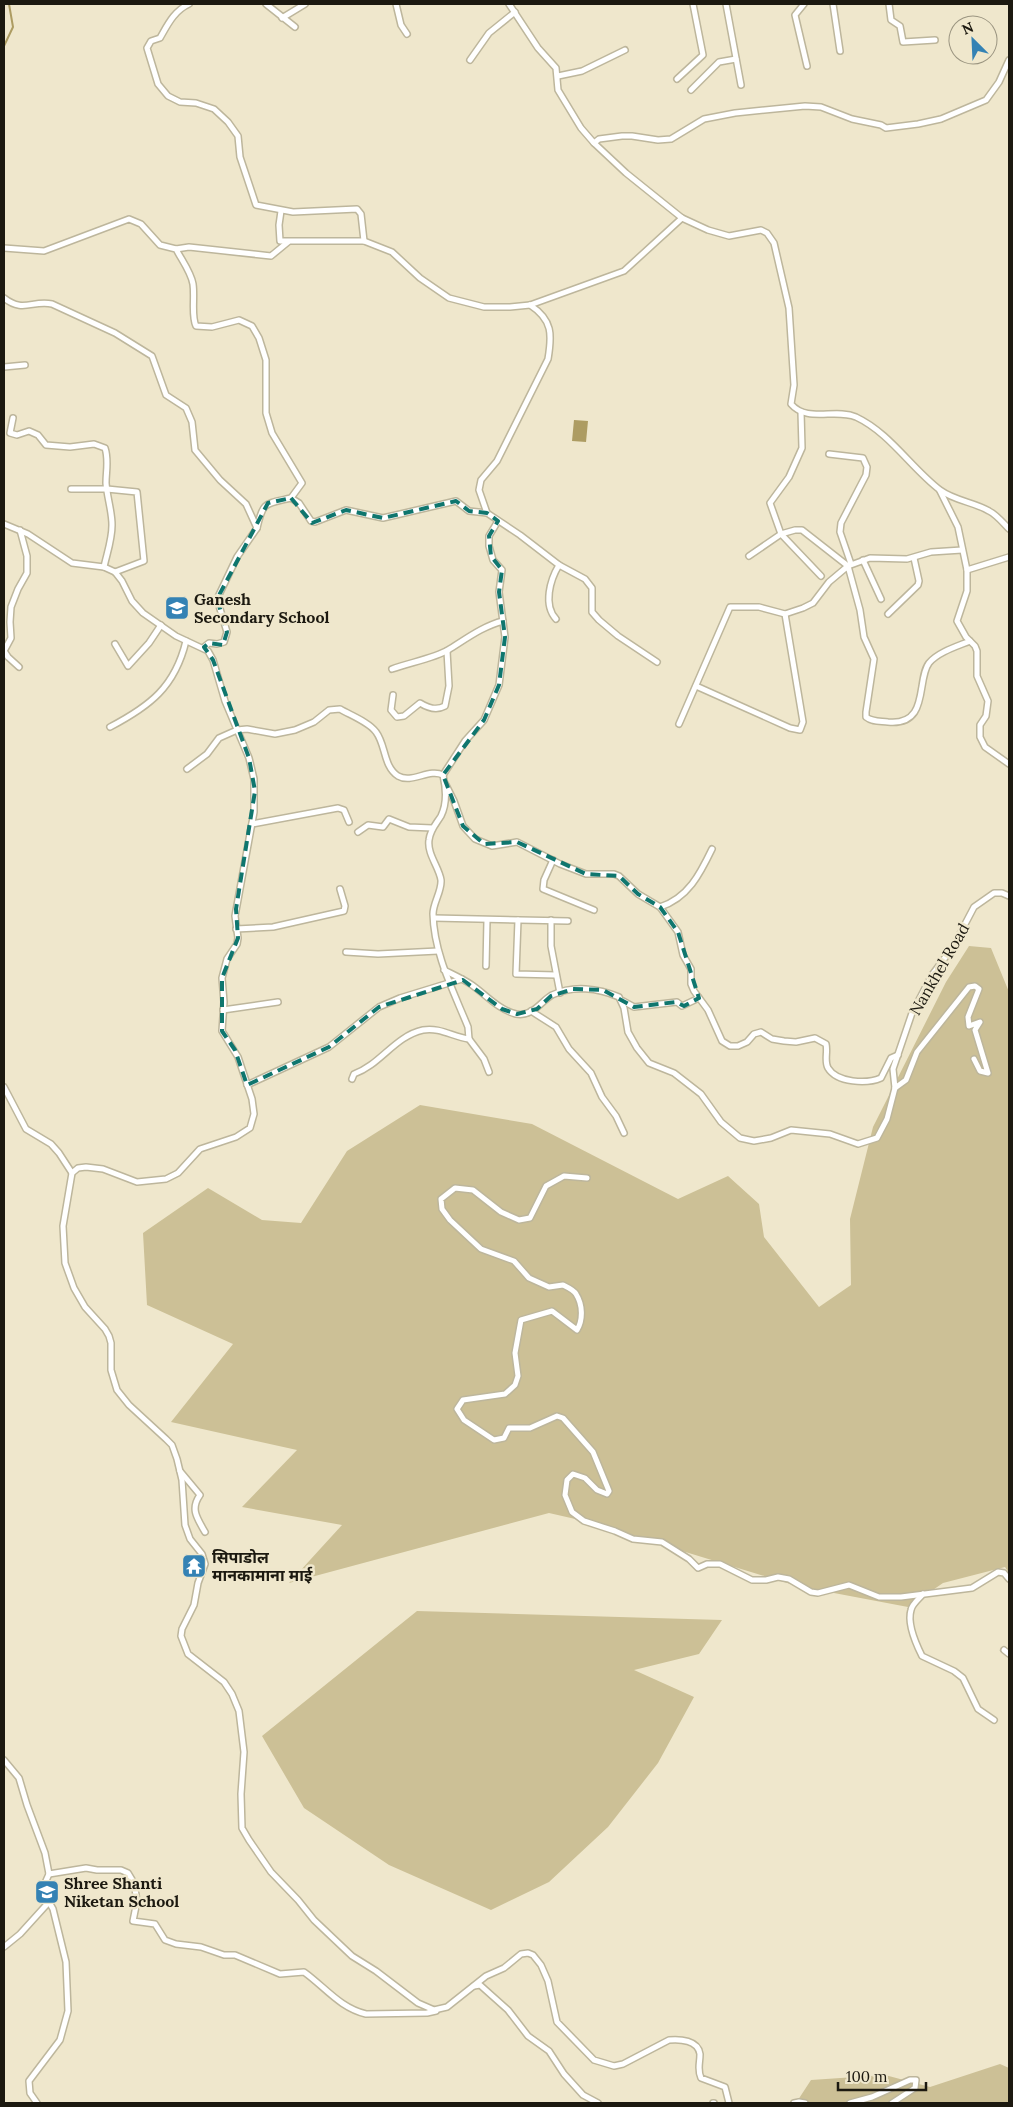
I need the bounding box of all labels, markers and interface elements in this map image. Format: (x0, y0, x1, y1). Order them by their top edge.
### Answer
north arrow (948, 15, 998, 65)
text: N (959, 18, 976, 39)
place label: Ganesh Secondary School (194, 589, 329, 627)
school or university icon: Ganesh Secondary School (164, 595, 190, 621)
street label: Nankhel Road (905, 919, 974, 1018)
place label: सिपाडोल मानकामाना माई (212, 1547, 313, 1585)
temple icon: सिपाडोल मानकामाना माई (181, 1553, 207, 1579)
place label: Shree Shanti Niketan School (64, 1873, 179, 1911)
school or university icon: Shree Shanti Niketan School (34, 1879, 60, 1905)
scale bar (838, 2060, 926, 2092)
text: 100 m (846, 2067, 887, 2086)

